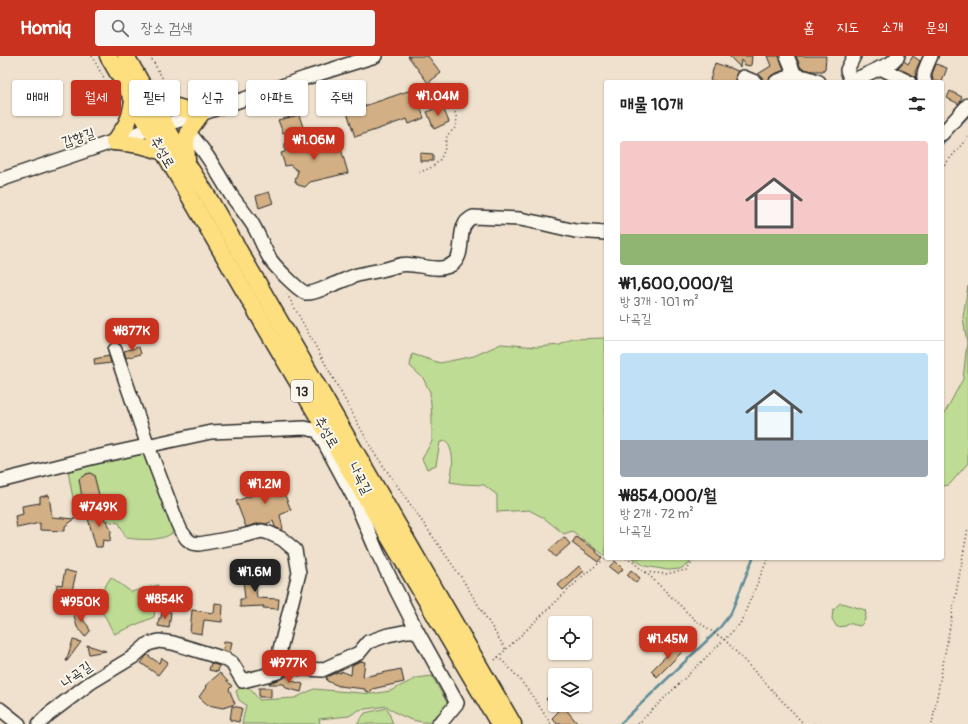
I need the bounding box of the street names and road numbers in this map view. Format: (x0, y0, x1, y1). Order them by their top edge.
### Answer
street label: 갑향길 (59, 124, 98, 151)
street label: 추성로 (147, 133, 178, 171)
road number: 13 (291, 380, 313, 402)
street label: 추성로 (311, 413, 342, 451)
street label: 나곡길 (345, 459, 376, 498)
street label: 나곡길 (58, 657, 96, 691)

